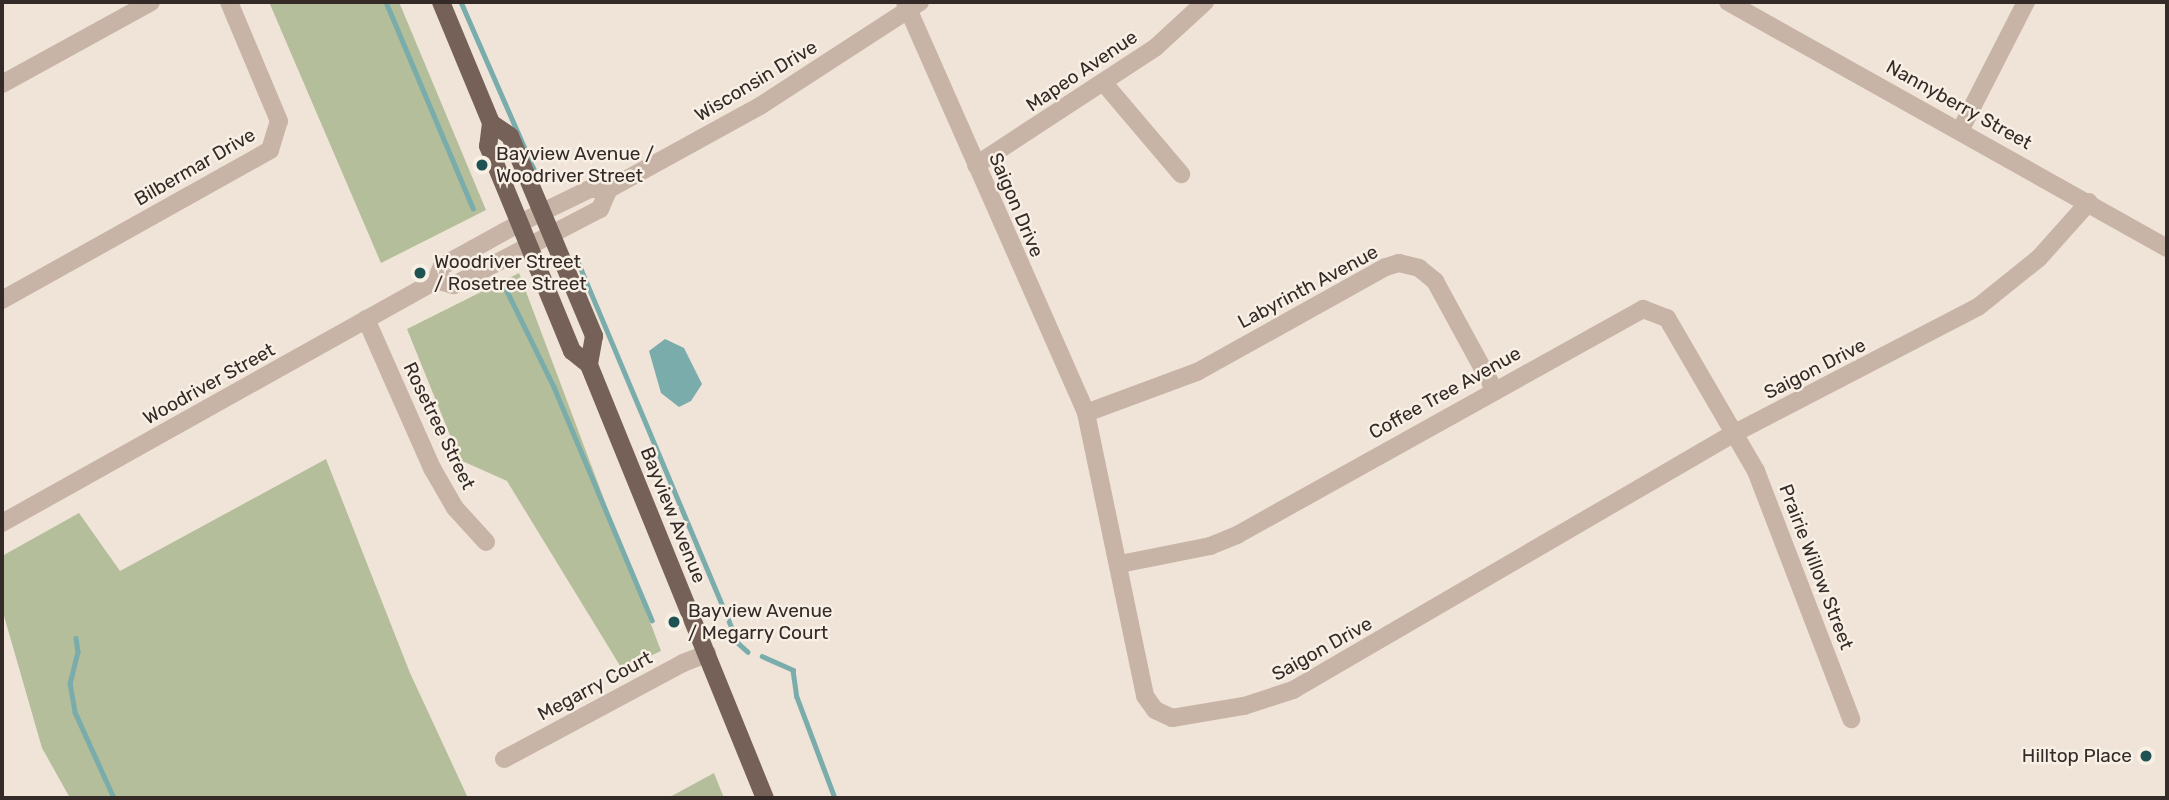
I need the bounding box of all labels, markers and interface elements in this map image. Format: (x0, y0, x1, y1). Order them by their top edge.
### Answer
street label: Mapeo Avenue (1022, 25, 1142, 117)
street label: Wisconsin Drive (691, 36, 821, 126)
street label: Nannyberry Street (1882, 55, 2036, 155)
street label: Bilbermar Drive (130, 123, 260, 211)
place label: Bayview Avenue / Woodriver Street (496, 143, 655, 187)
street label: Saigon Drive (984, 149, 1048, 261)
marker: Bayview Avenue / Woodriver Street (474, 157, 490, 173)
street label: Labyrinth Avenue (1234, 240, 1382, 334)
place label: Woodriver Street / Rosetree Street (434, 251, 587, 295)
marker: Woodriver Street / Rosetree Street (412, 265, 428, 281)
street label: Saigon Drive (1760, 334, 1870, 404)
street label: Woodriver Street (139, 338, 279, 430)
street label: Coffee Tree Avenue (1365, 342, 1525, 444)
street label: Rosetree Street (398, 359, 480, 493)
street label: Bayview Avenue (635, 443, 711, 587)
street label: Prairie Willow Street (1774, 481, 1858, 653)
place label: Bayview Avenue / Megarry Court (688, 600, 833, 644)
street label: Saigon Drive (1268, 612, 1376, 686)
marker: Bayview Avenue / Megarry Court (666, 614, 682, 630)
street label: Megarry Court (534, 646, 656, 726)
place label: Hilltop Place (2022, 745, 2132, 767)
marker: Hilltop Place (2138, 748, 2154, 764)

